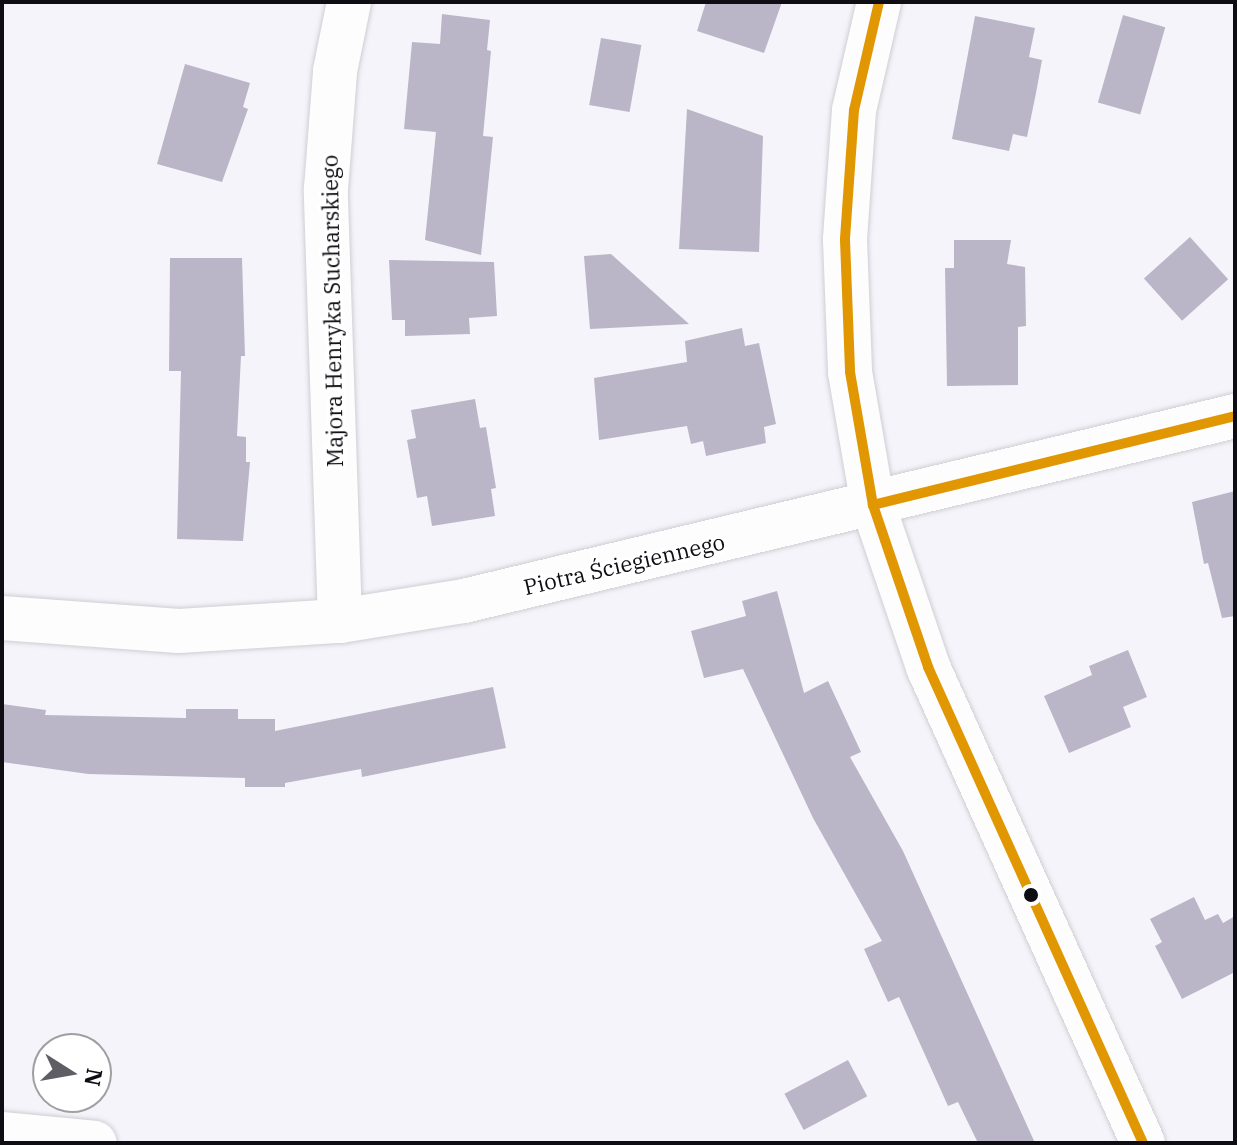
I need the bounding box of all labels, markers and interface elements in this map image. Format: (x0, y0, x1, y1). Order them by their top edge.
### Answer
street label: Majora Henryka Sucharskiego (316, 155, 348, 467)
street label: Piotra Ściegiennego (521, 528, 727, 600)
unlabelled marker (1023, 887, 1039, 903)
north arrow (32, 1033, 112, 1113)
text: N (78, 1066, 110, 1089)

